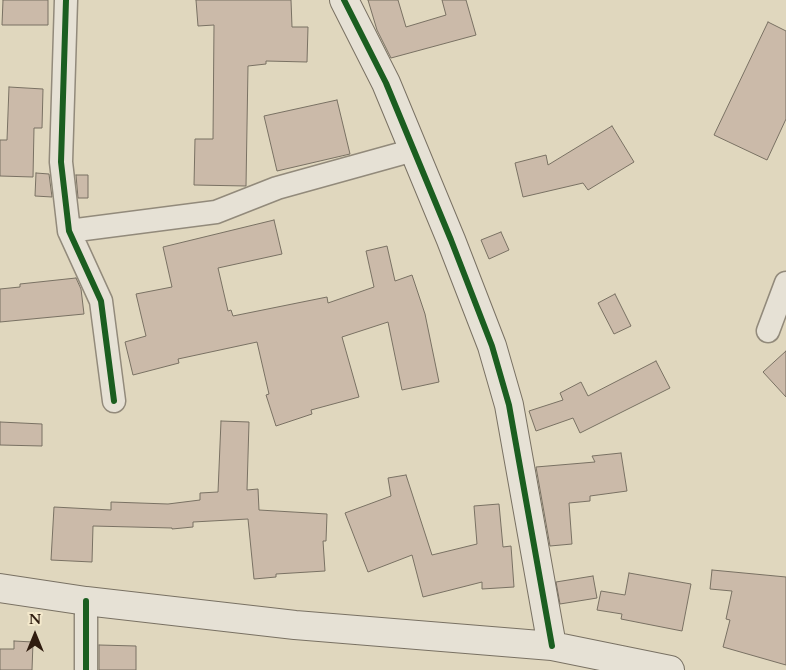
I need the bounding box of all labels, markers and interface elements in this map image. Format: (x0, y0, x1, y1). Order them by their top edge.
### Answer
north arrow (10, 610, 60, 660)
text: N (29, 610, 41, 629)

